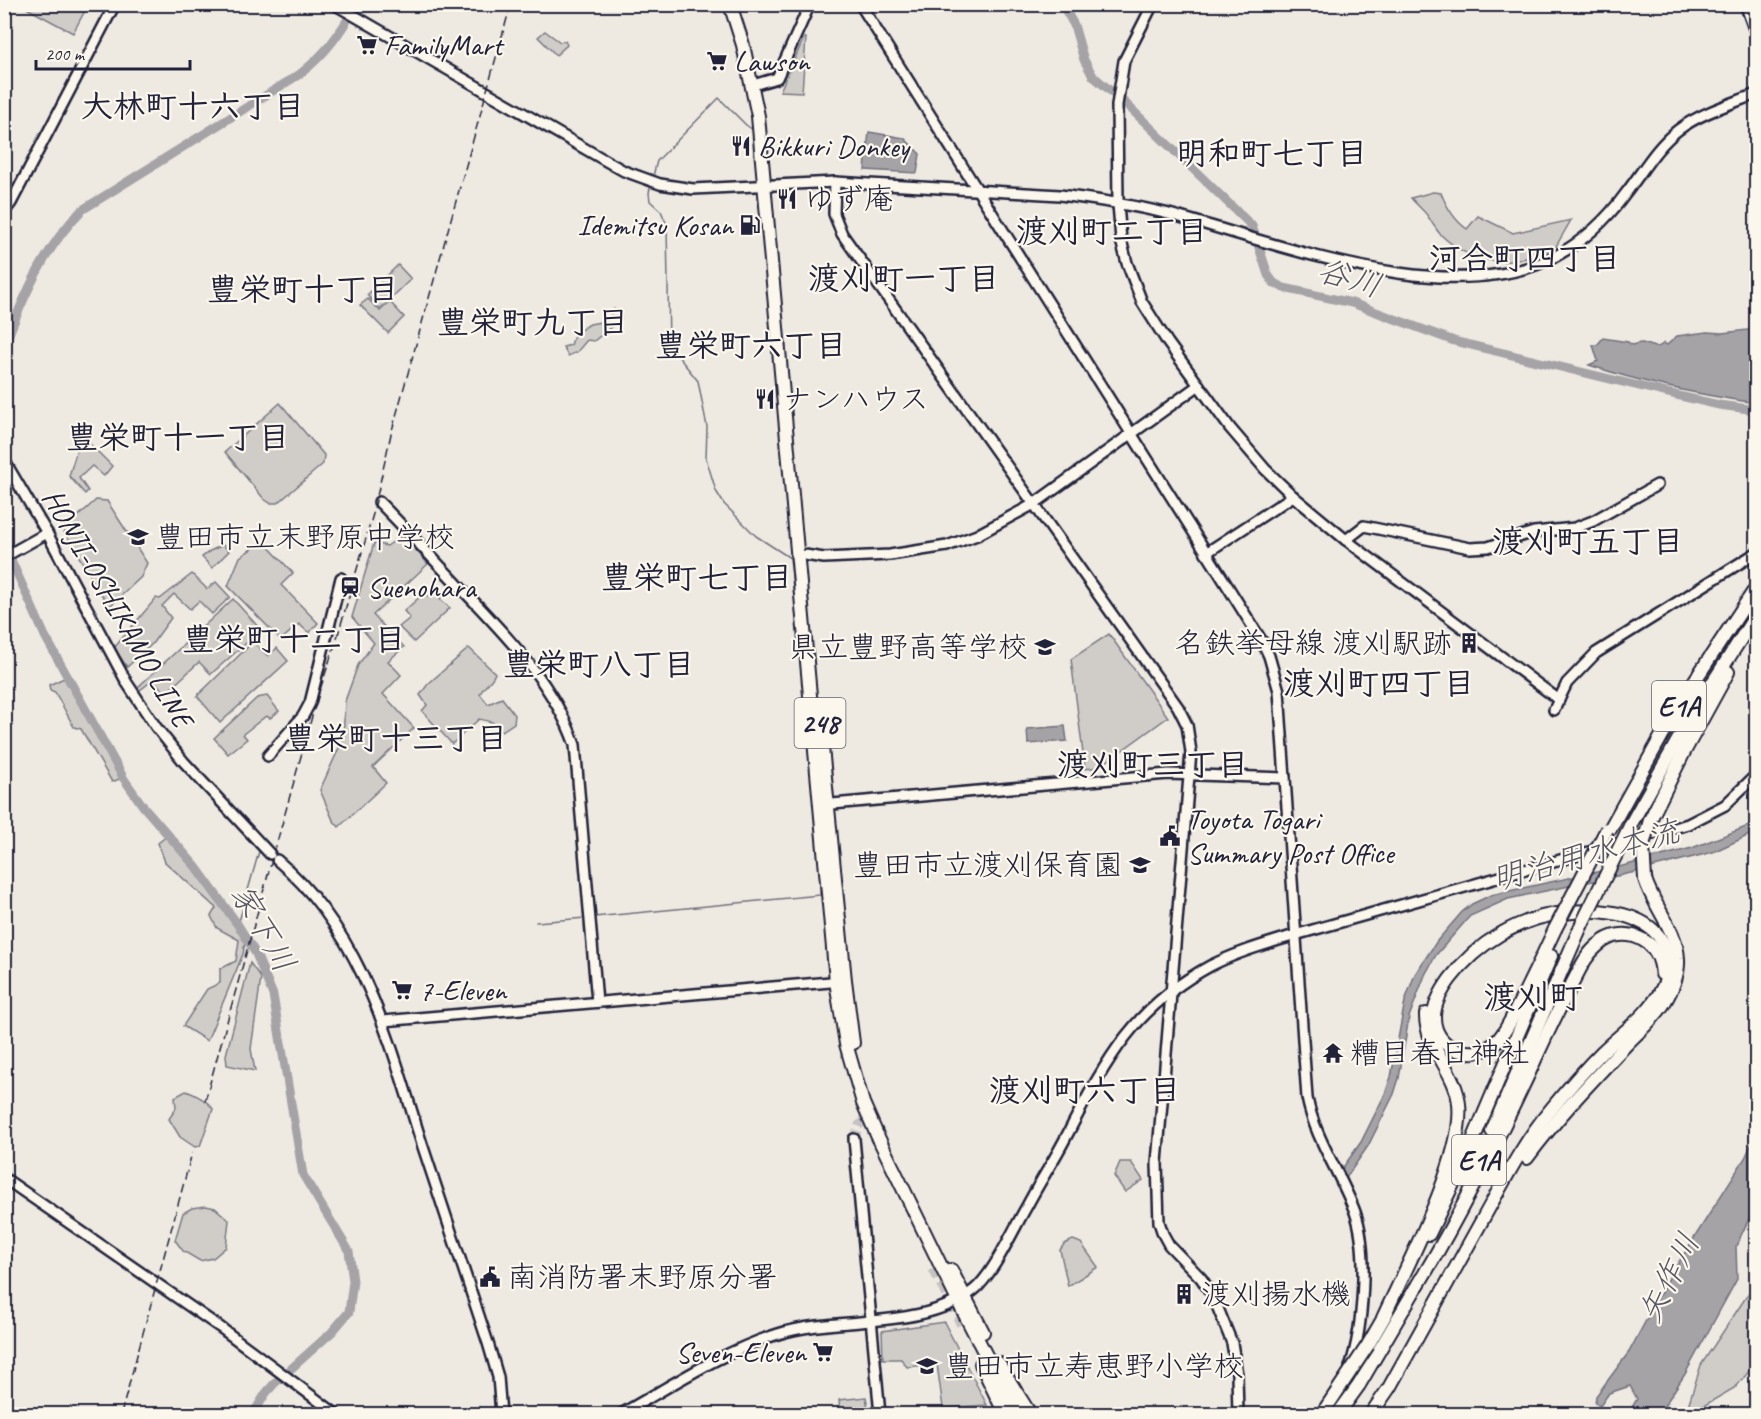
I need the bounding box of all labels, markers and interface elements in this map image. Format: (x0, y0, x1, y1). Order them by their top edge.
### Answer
place label: FamilyMart (384, 26, 505, 64)
scale bar (36, 33, 190, 71)
supermarket icon: FamilyMart (355, 33, 379, 57)
place label: Lawson (734, 42, 811, 80)
text: 200 m (45, 43, 86, 65)
supermarket icon: Lawson (705, 49, 729, 73)
district label: 大林町十六丁目 (81, 86, 305, 127)
place label: Bikkuri Donkey (758, 127, 912, 165)
district label: 明和町七丁目 (1176, 133, 1368, 174)
restaurant icon: Bikkuri Donkey (729, 134, 753, 158)
place label: ゆず庵 (804, 180, 894, 218)
restaurant icon: ゆず庵 (775, 187, 799, 211)
place label: Idemitsu Kosan (577, 206, 734, 244)
district label: 渡刈町二丁目 (1016, 211, 1208, 252)
fuel station icon: Idemitsu Kosan (738, 213, 762, 237)
district label: 河合町四丁目 (1429, 238, 1621, 279)
water label: 谷川 (1313, 249, 1387, 307)
district label: 渡刈町一丁目 (808, 258, 1000, 299)
district label: 豊栄町十丁目 (207, 269, 399, 310)
district label: 豊栄町九丁目 (437, 302, 629, 343)
district label: 豊栄町六丁目 (655, 325, 847, 366)
place label: ナンハウス (782, 380, 929, 418)
restaurant icon: ナンハウス (753, 387, 777, 411)
district label: 豊栄町十一丁目 (66, 417, 290, 458)
street label: HONJI-OSHIKAMO LINE (34, 482, 204, 737)
place label: 豊田市立末野原中学校 (155, 518, 455, 556)
district label: 渡刈町五丁目 (1492, 521, 1684, 562)
school or university icon: 豊田市立末野原中学校 (126, 525, 150, 549)
district label: 豊栄町七丁目 (601, 557, 793, 598)
place label: Suenohara (367, 568, 477, 606)
station icon: Suenohara (338, 575, 362, 599)
district label: 豊栄町十二丁目 (182, 619, 406, 660)
place label: 名鉄挙母線 渡刈駅跡 (1175, 624, 1452, 662)
place label: 県立豊野高等学校 (788, 628, 1028, 666)
building icon: 名鉄挙母線 渡刈駅跡 (1457, 631, 1481, 655)
school or university icon: 県立豊野高等学校 (1033, 635, 1057, 659)
district label: 豊栄町八丁目 (503, 644, 695, 685)
district label: 渡刈町四丁目 (1283, 663, 1475, 704)
road number: E1A (1652, 681, 1706, 731)
road number: 248 (794, 698, 846, 748)
district label: 豊栄町十三丁目 (284, 718, 508, 759)
district label: 渡刈町三丁目 (1057, 744, 1249, 785)
place label: Toyota Togari Summary Post Office (1187, 800, 1396, 872)
water label: 明治用水本流 (1487, 810, 1685, 900)
public building icon: Toyota Togari Summary Post Office (1158, 824, 1182, 848)
place label: 豊田市立渡刈保育園 (853, 846, 1123, 884)
school or university icon: 豊田市立渡刈保育園 (1128, 853, 1152, 877)
water label: 家下川 (221, 876, 305, 980)
place label: 7-Eleven (419, 971, 508, 1009)
district label: 渡刈町 (1484, 976, 1583, 1018)
supermarket icon: 7-Eleven (390, 978, 414, 1002)
place label: 糟目春日神社 (1350, 1034, 1530, 1072)
temple icon: 糟目春日神社 (1321, 1041, 1345, 1065)
district label: 渡刈町六丁目 (989, 1070, 1181, 1111)
road number: E1A (1452, 1135, 1506, 1185)
water label: 矢作川 (1629, 1226, 1709, 1330)
place label: 南消防署末野原分署 (507, 1258, 777, 1296)
public building icon: 南消防署末野原分署 (478, 1265, 502, 1289)
place label: 渡刈揚水機 (1201, 1275, 1351, 1313)
building icon: 渡刈揚水機 (1172, 1282, 1196, 1306)
place label: Seven-Eleven (675, 1333, 807, 1371)
supermarket icon: Seven-Eleven (811, 1340, 835, 1364)
place label: 豊田市立寿恵野小学校 (944, 1347, 1244, 1385)
school or university icon: 豊田市立寿恵野小学校 (915, 1354, 939, 1378)

